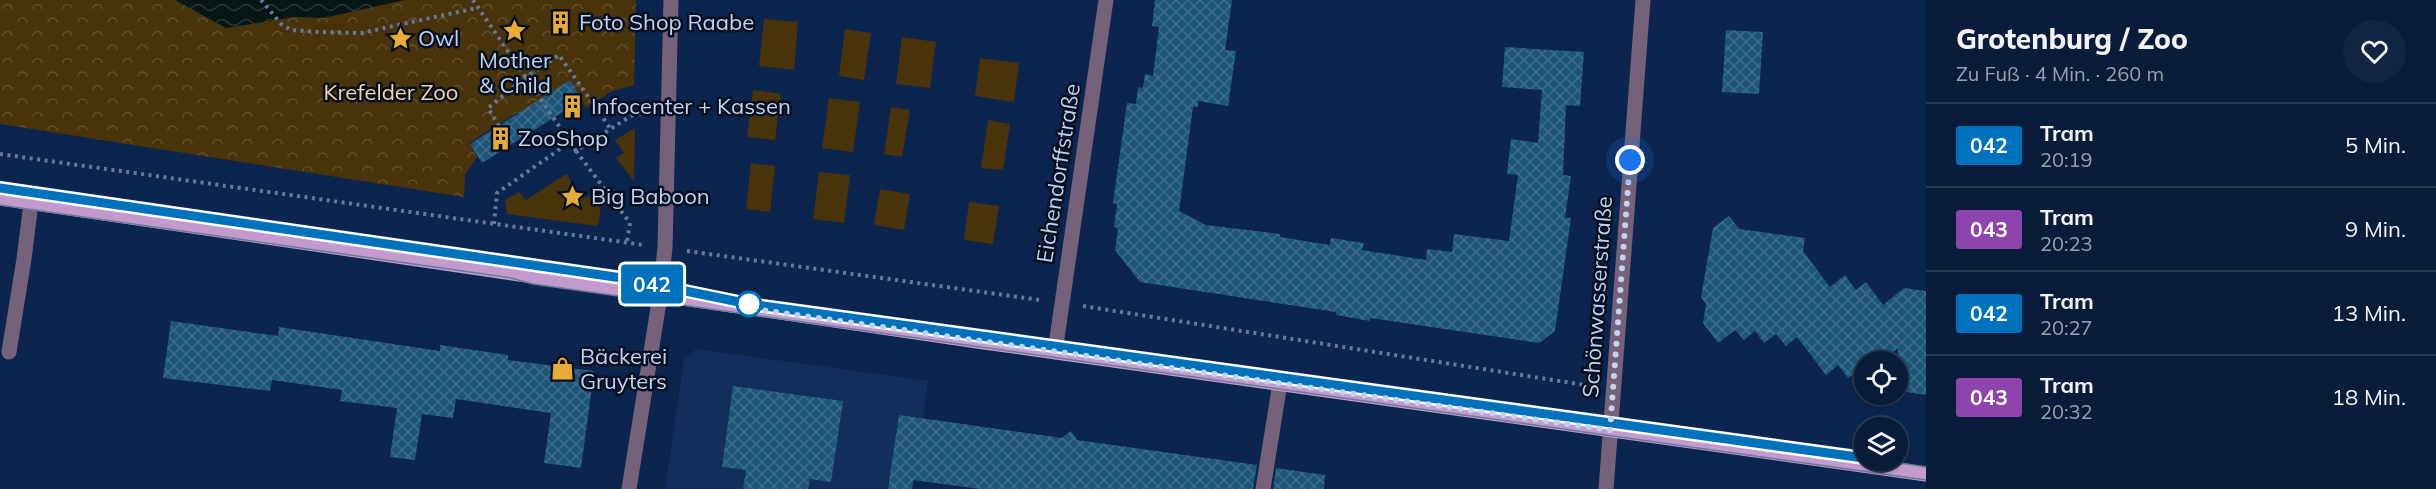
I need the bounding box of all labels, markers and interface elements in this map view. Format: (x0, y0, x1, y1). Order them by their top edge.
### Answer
place label: Foto Shop Raabe (579, 8, 754, 36)
building icon: Foto Shop Raabe (548, 9, 574, 35)
place icon: Mother & Child (502, 18, 528, 44)
button: heart (2343, 20, 2406, 83)
text: Grotenburg / Zoo (1956, 21, 2188, 56)
place label: Owl (418, 24, 459, 52)
place icon: Owl (387, 25, 413, 51)
place label: Mother & Child (479, 46, 551, 99)
text: Zu Fuß · 4 Min. · 260 m (1956, 61, 2164, 86)
park label: Krefelder Zoo (324, 78, 458, 106)
street label: Eichendorffstraße (1030, 81, 1086, 265)
place label: Infocenter + Kassen (591, 92, 791, 120)
building icon: Infocenter + Kassen (560, 93, 586, 119)
text: Tram (2040, 119, 2094, 147)
place label: ZooShop (518, 124, 608, 152)
building icon: ZooShop (487, 125, 513, 151)
text: 5 Min. (2345, 131, 2406, 159)
text: 042 (1970, 132, 2008, 158)
your location (1615, 145, 1645, 175)
text: 20:19 (2040, 147, 2093, 172)
place label: Big Baboon (591, 182, 710, 210)
place icon: Big Baboon (560, 183, 586, 209)
street label: Schönwasserstraße (1576, 195, 1618, 399)
text: Tram (2040, 203, 2094, 231)
text: 9 Min. (2345, 215, 2406, 243)
text: 043 (1970, 216, 2008, 242)
text: 20:23 (2040, 231, 2093, 256)
line badge: 042 (618, 264, 686, 304)
text: 042 (633, 271, 671, 297)
text: Tram (2040, 287, 2094, 315)
unlabelled marker (736, 291, 762, 317)
text: 13 Min. (2332, 299, 2406, 327)
text: 042 (1970, 300, 2008, 326)
text: 20:27 (2040, 315, 2093, 340)
place label: Bäckerei Gruyters (580, 342, 667, 395)
map controls (1854, 351, 1908, 471)
button: locate (1854, 351, 1908, 405)
shop icon: Bäckerei Gruyters (549, 356, 575, 382)
text: Tram (2040, 371, 2094, 399)
text: 18 Min. (2332, 383, 2406, 411)
text: 043 (1970, 384, 2008, 410)
text: 20:32 (2040, 399, 2093, 424)
button: layers (1854, 417, 1908, 471)

